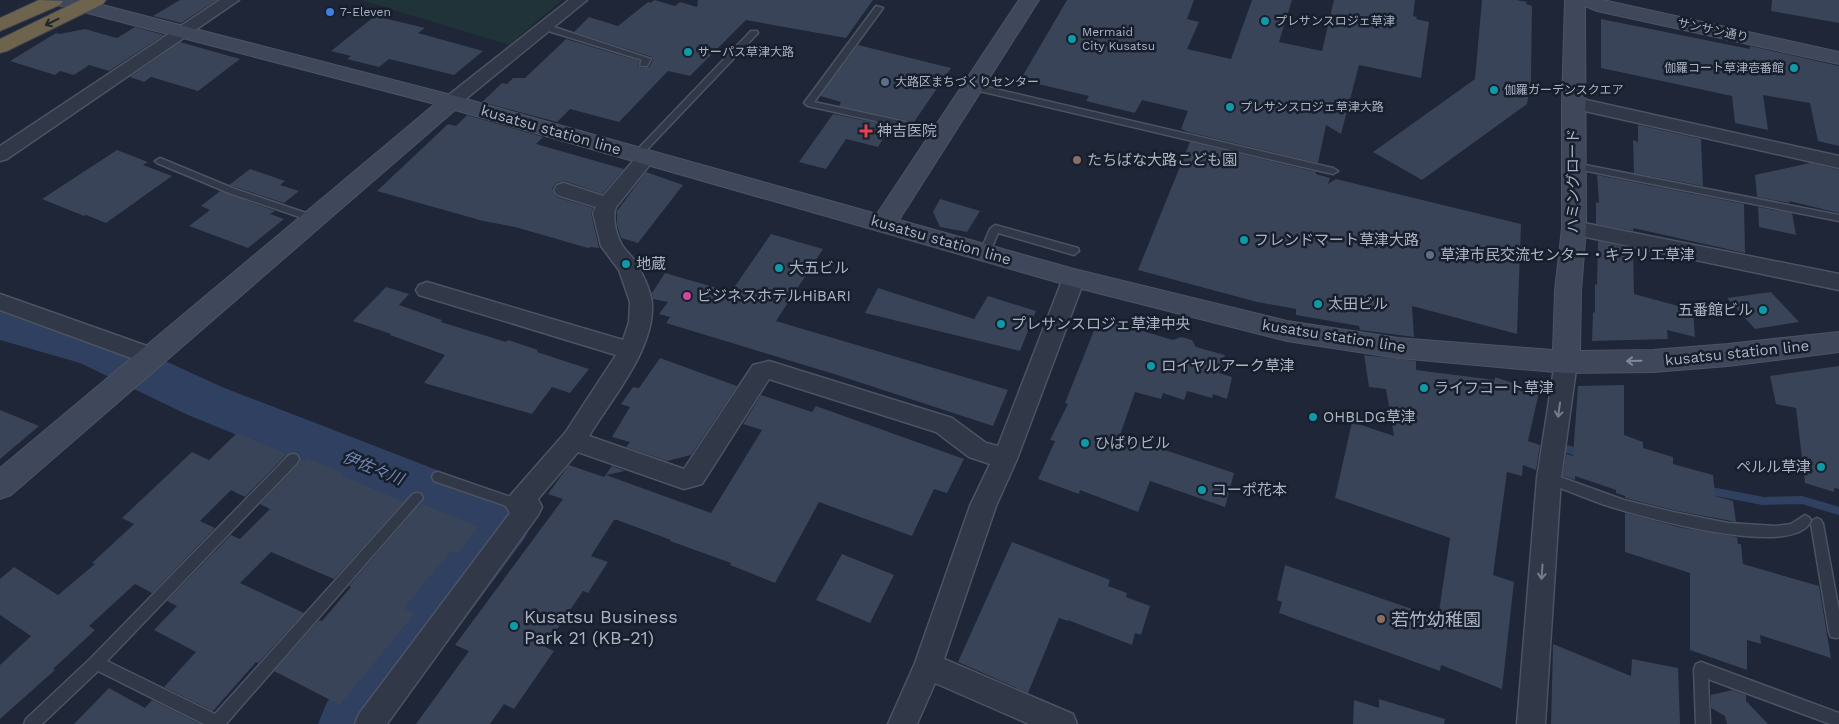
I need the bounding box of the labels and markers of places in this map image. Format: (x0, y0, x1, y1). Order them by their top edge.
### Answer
place label: 7-Eleven (340, 5, 391, 19)
marker: 7-Eleven (324, 6, 336, 18)
place label: プレサンスロジェ草津 (1275, 14, 1395, 28)
marker: プレサンスロジェ草津 (1259, 15, 1271, 27)
place label: Mermaid City Kusatsu (1082, 25, 1155, 53)
marker: Mermaid City Kusatsu (1066, 33, 1078, 45)
place label: サーパス草津大路 (698, 45, 794, 59)
marker: サーパス草津大路 (682, 46, 694, 58)
place label: 伽羅コート草津壱番館 (1664, 61, 1784, 75)
marker: 伽羅コート草津壱番館 (1788, 62, 1800, 74)
place label: 大路区まちづくりセンター (895, 75, 1039, 89)
marker: 大路区まちづくりセンター (879, 76, 891, 88)
place label: 伽羅ガーデンスクエア (1504, 83, 1624, 97)
marker: 伽羅ガーデンスクエア (1488, 84, 1500, 96)
place label: プレサンスロジェ草津大路 (1240, 100, 1384, 114)
marker: プレサンスロジェ草津大路 (1224, 101, 1236, 113)
place label: 神吉医院 (877, 122, 937, 140)
marker: 神吉医院 (859, 124, 873, 138)
place label: たちばな大路こども園 (1087, 151, 1237, 169)
marker: たちばな大路こども園 (1071, 154, 1083, 166)
place label: フレンドマート草津大路 (1254, 231, 1419, 249)
marker: フレンドマート草津大路 (1238, 234, 1250, 246)
place label: 草津市民交流センター・キラリエ草津 (1440, 246, 1695, 264)
marker: 草津市民交流センター・キラリエ草津 (1424, 249, 1436, 261)
place label: 地蔵 (636, 255, 666, 273)
marker: 地蔵 (620, 258, 632, 270)
place label: 大五ビル (789, 259, 849, 277)
marker: 大五ビル (773, 262, 785, 274)
place label: ビジネスホテルHiBARI (697, 287, 851, 305)
marker: ビジネスホテルHiBARI (681, 290, 693, 302)
place label: 太田ビル (1328, 295, 1388, 313)
marker: 太田ビル (1312, 298, 1324, 310)
place label: 五番館ビル (1678, 301, 1753, 319)
marker: 五番館ビル (1757, 304, 1769, 316)
place label: プレサンスロジェ草津中央 (1011, 315, 1191, 333)
marker: プレサンスロジェ草津中央 (995, 318, 1007, 330)
place label: ロイヤルアーク草津 (1161, 357, 1295, 375)
marker: ロイヤルアーク草津 (1145, 360, 1157, 372)
place label: ライフコート草津 (1434, 379, 1554, 397)
marker: ライフコート草津 (1418, 382, 1430, 394)
place label: OHBLDG草津 (1323, 408, 1416, 426)
marker: OHBLDG草津 (1307, 411, 1319, 423)
place label: ひばりビル (1095, 434, 1170, 452)
marker: ひばりビル (1079, 437, 1091, 449)
place label: ペルル草津 (1736, 458, 1811, 476)
marker: ペルル草津 (1815, 461, 1827, 473)
place label: コーポ花本 (1212, 481, 1287, 499)
marker: コーポ花本 (1196, 484, 1208, 496)
place label: Kusatsu Business Park 21 (KB-21) (524, 606, 678, 648)
place label: 若竹幼稚園 (1391, 609, 1481, 630)
marker: 若竹幼稚園 (1375, 613, 1387, 625)
marker: Kusatsu Business Park 21 (KB-21) (508, 620, 520, 632)

